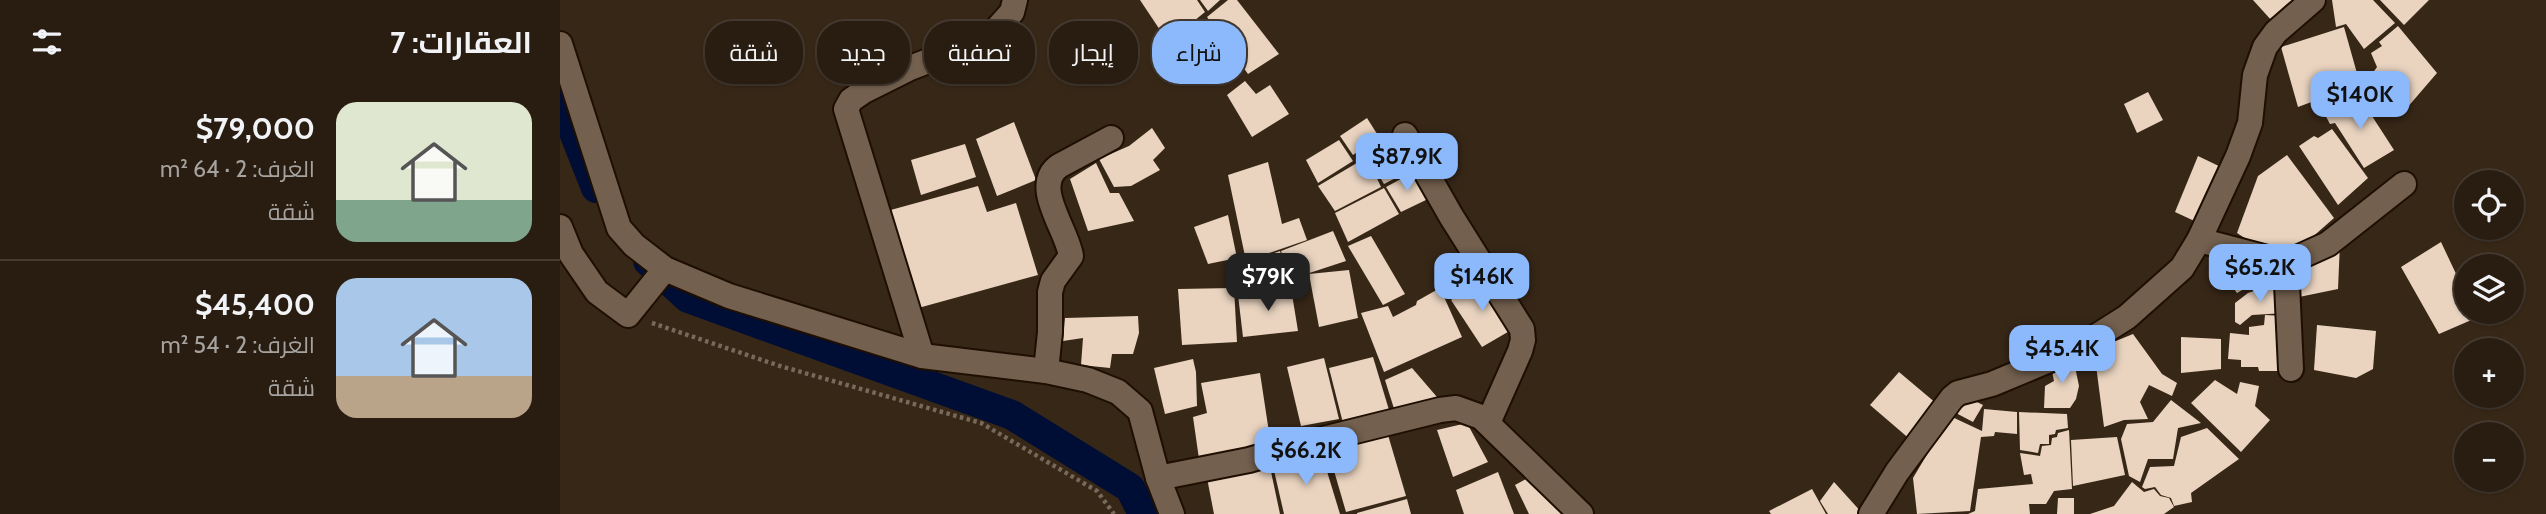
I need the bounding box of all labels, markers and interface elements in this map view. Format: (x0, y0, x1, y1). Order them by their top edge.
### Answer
chip: شقة (705, 21, 803, 84)
chip: جديد (817, 21, 910, 84)
chip: تصفية (924, 21, 1035, 84)
chip: إيجار (1049, 21, 1138, 84)
chip: شراء (1152, 21, 1246, 84)
icon: filters (28, 23, 66, 61)
text: العقارات: 7 (390, 24, 532, 61)
pin: $140K (2311, 72, 2409, 131)
text: $140K (2327, 80, 2393, 108)
text: $79,000 (196, 110, 315, 147)
icon: home (392, 130, 476, 214)
pin: $87.9K (1350, 134, 1464, 193)
text: $87.9K (1372, 142, 1442, 170)
text: الغرف: 2 · 64 m² (160, 155, 315, 183)
map controls (2454, 170, 2524, 492)
button: locate (2454, 170, 2524, 240)
text: شقة (268, 198, 315, 226)
pin: $65.2K (2203, 244, 2317, 304)
text: $65.2K (2225, 253, 2295, 281)
pin: $79K (1227, 254, 1309, 313)
pin: $146K (1433, 254, 1531, 313)
button: layers (2454, 254, 2524, 324)
text: $79K (1242, 262, 1294, 290)
text: $146K (1450, 262, 1514, 290)
text: $45,400 (195, 286, 315, 323)
icon: home (392, 306, 476, 390)
pin: $45.4K (2005, 326, 2119, 385)
text: الغرف: 2 · 54 m² (161, 331, 315, 359)
text: $45.4K (2025, 334, 2099, 362)
button: + (2454, 338, 2524, 408)
text: شقة (268, 374, 315, 402)
button: − (2454, 422, 2524, 492)
pin: $66.2K (1249, 428, 1363, 487)
text: $66.2K (1271, 436, 1341, 464)

